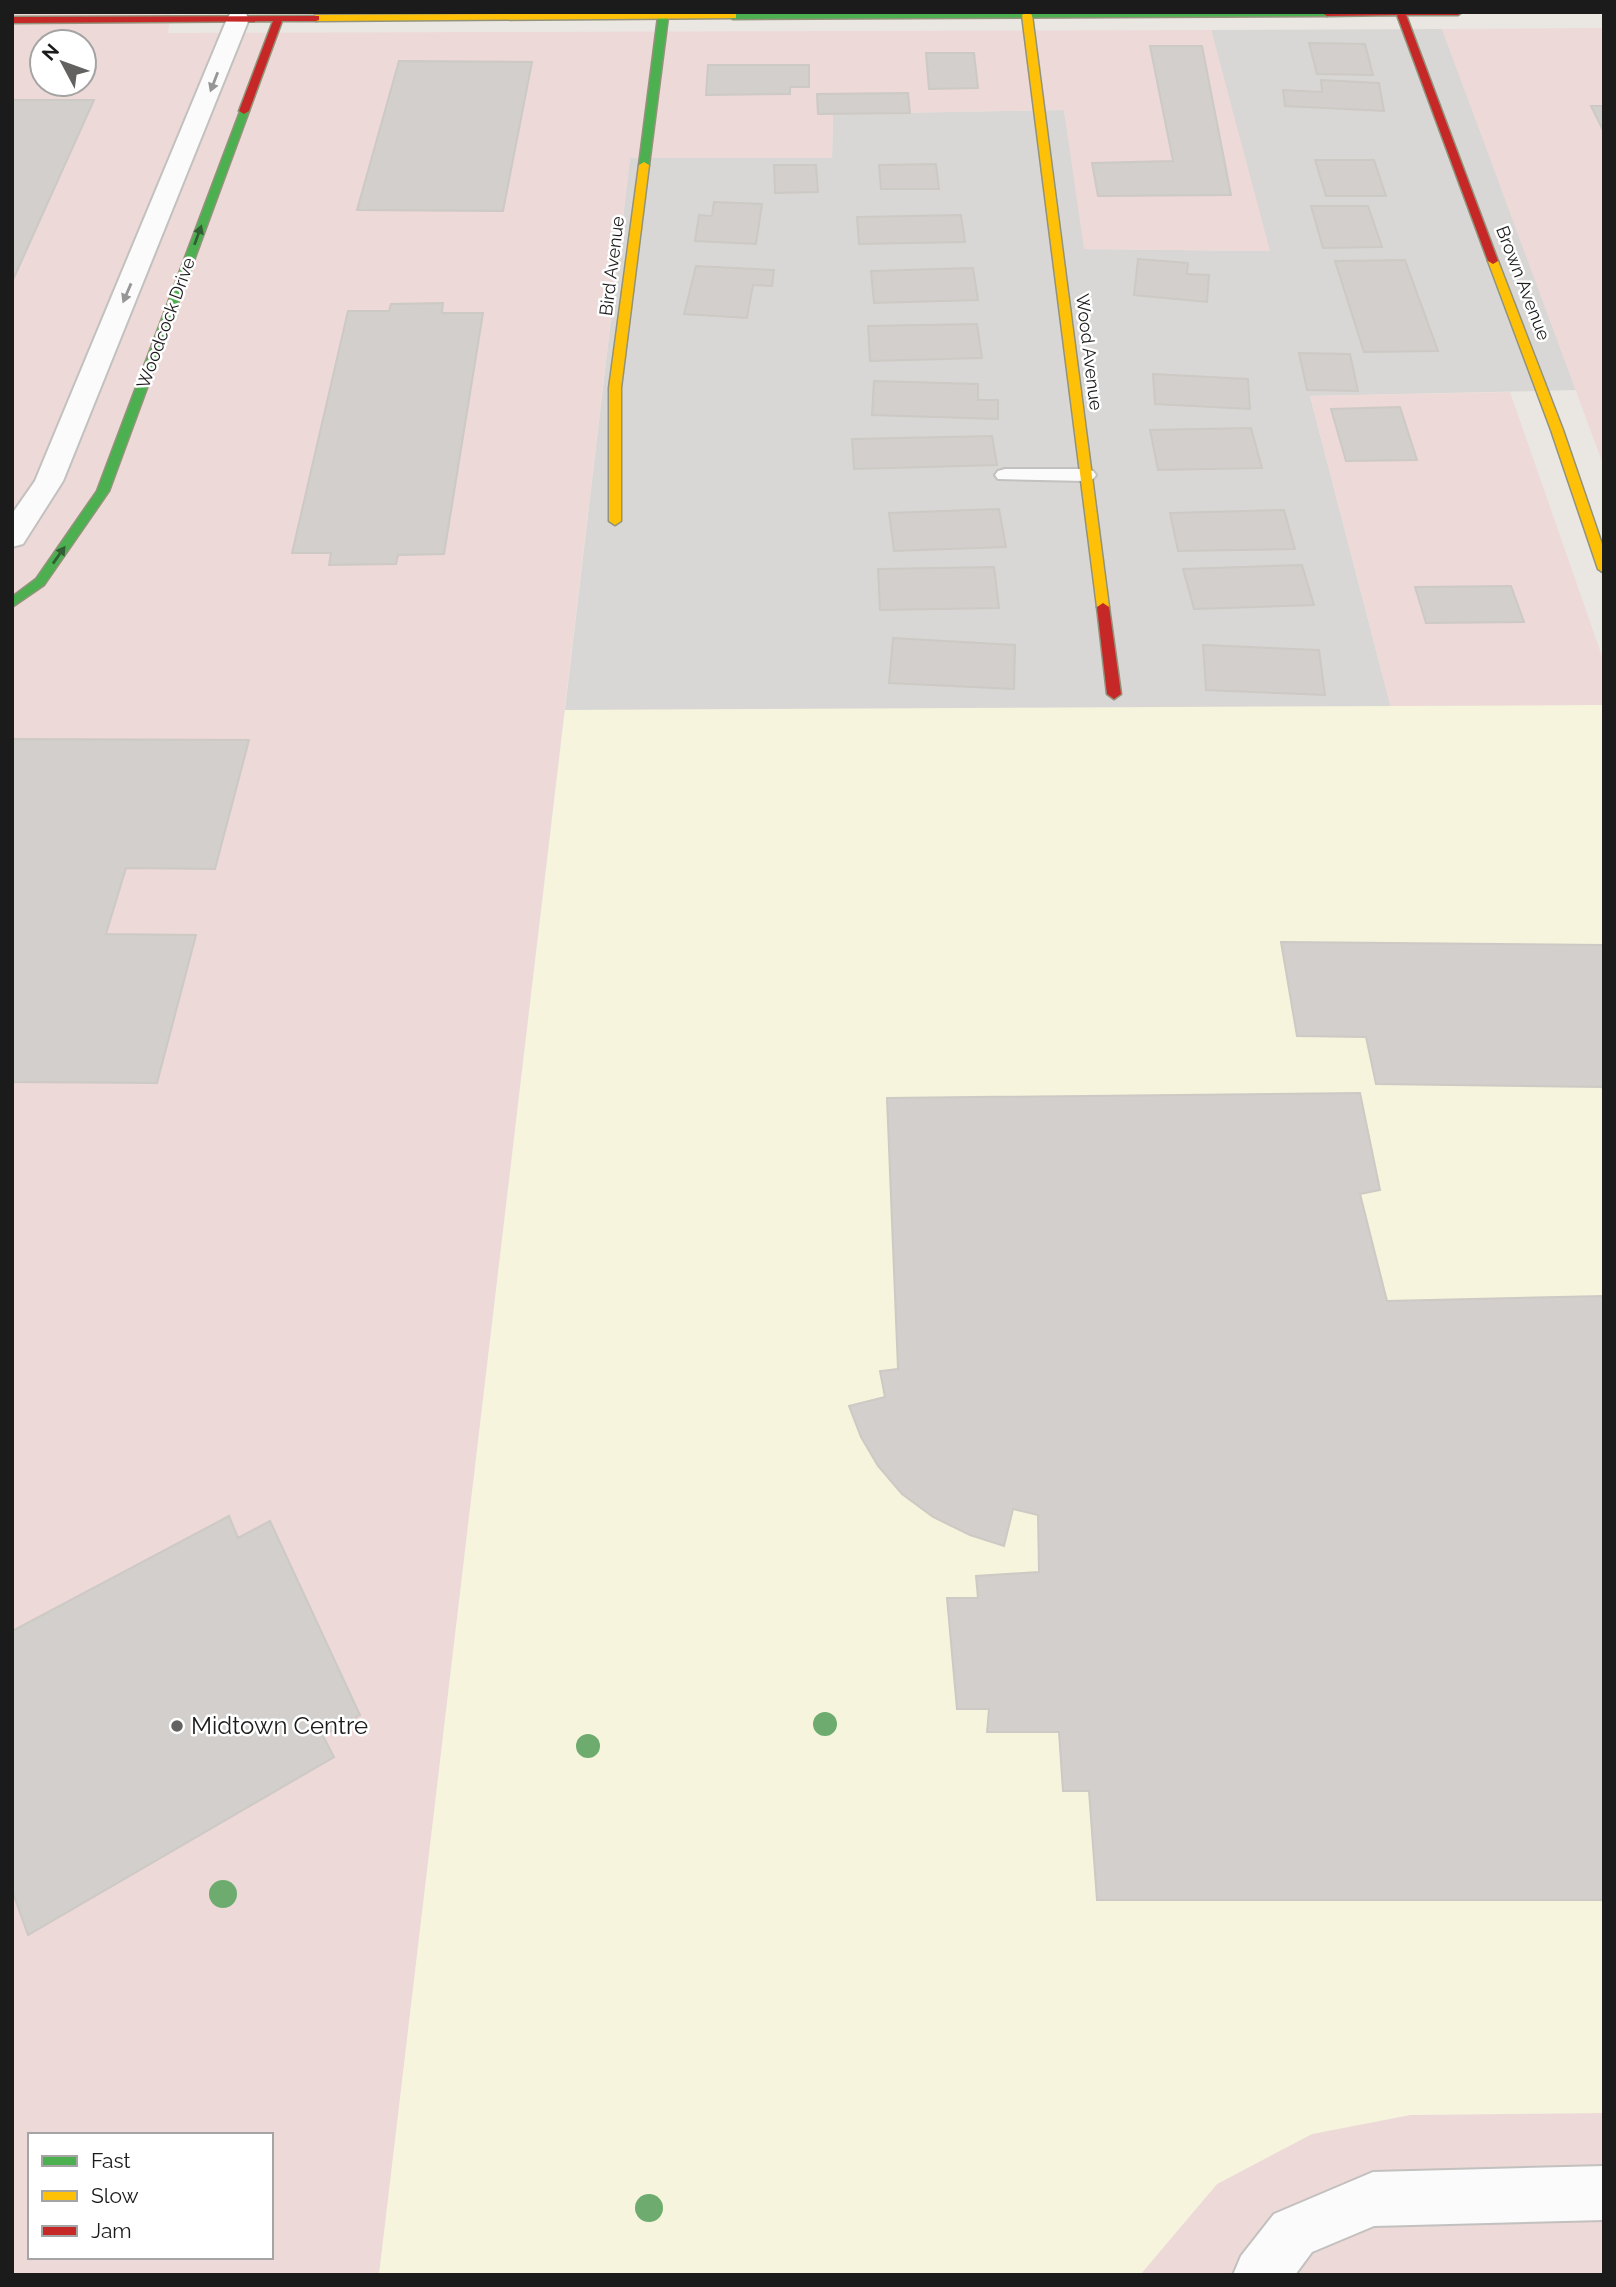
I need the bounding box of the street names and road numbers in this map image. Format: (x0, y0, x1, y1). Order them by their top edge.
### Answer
street label: Bird Avenue (595, 214, 628, 317)
street label: Brown Avenue (1492, 223, 1555, 343)
street label: Woodcock Drive (132, 254, 199, 391)
street label: Wood Avenue (1072, 292, 1107, 412)

